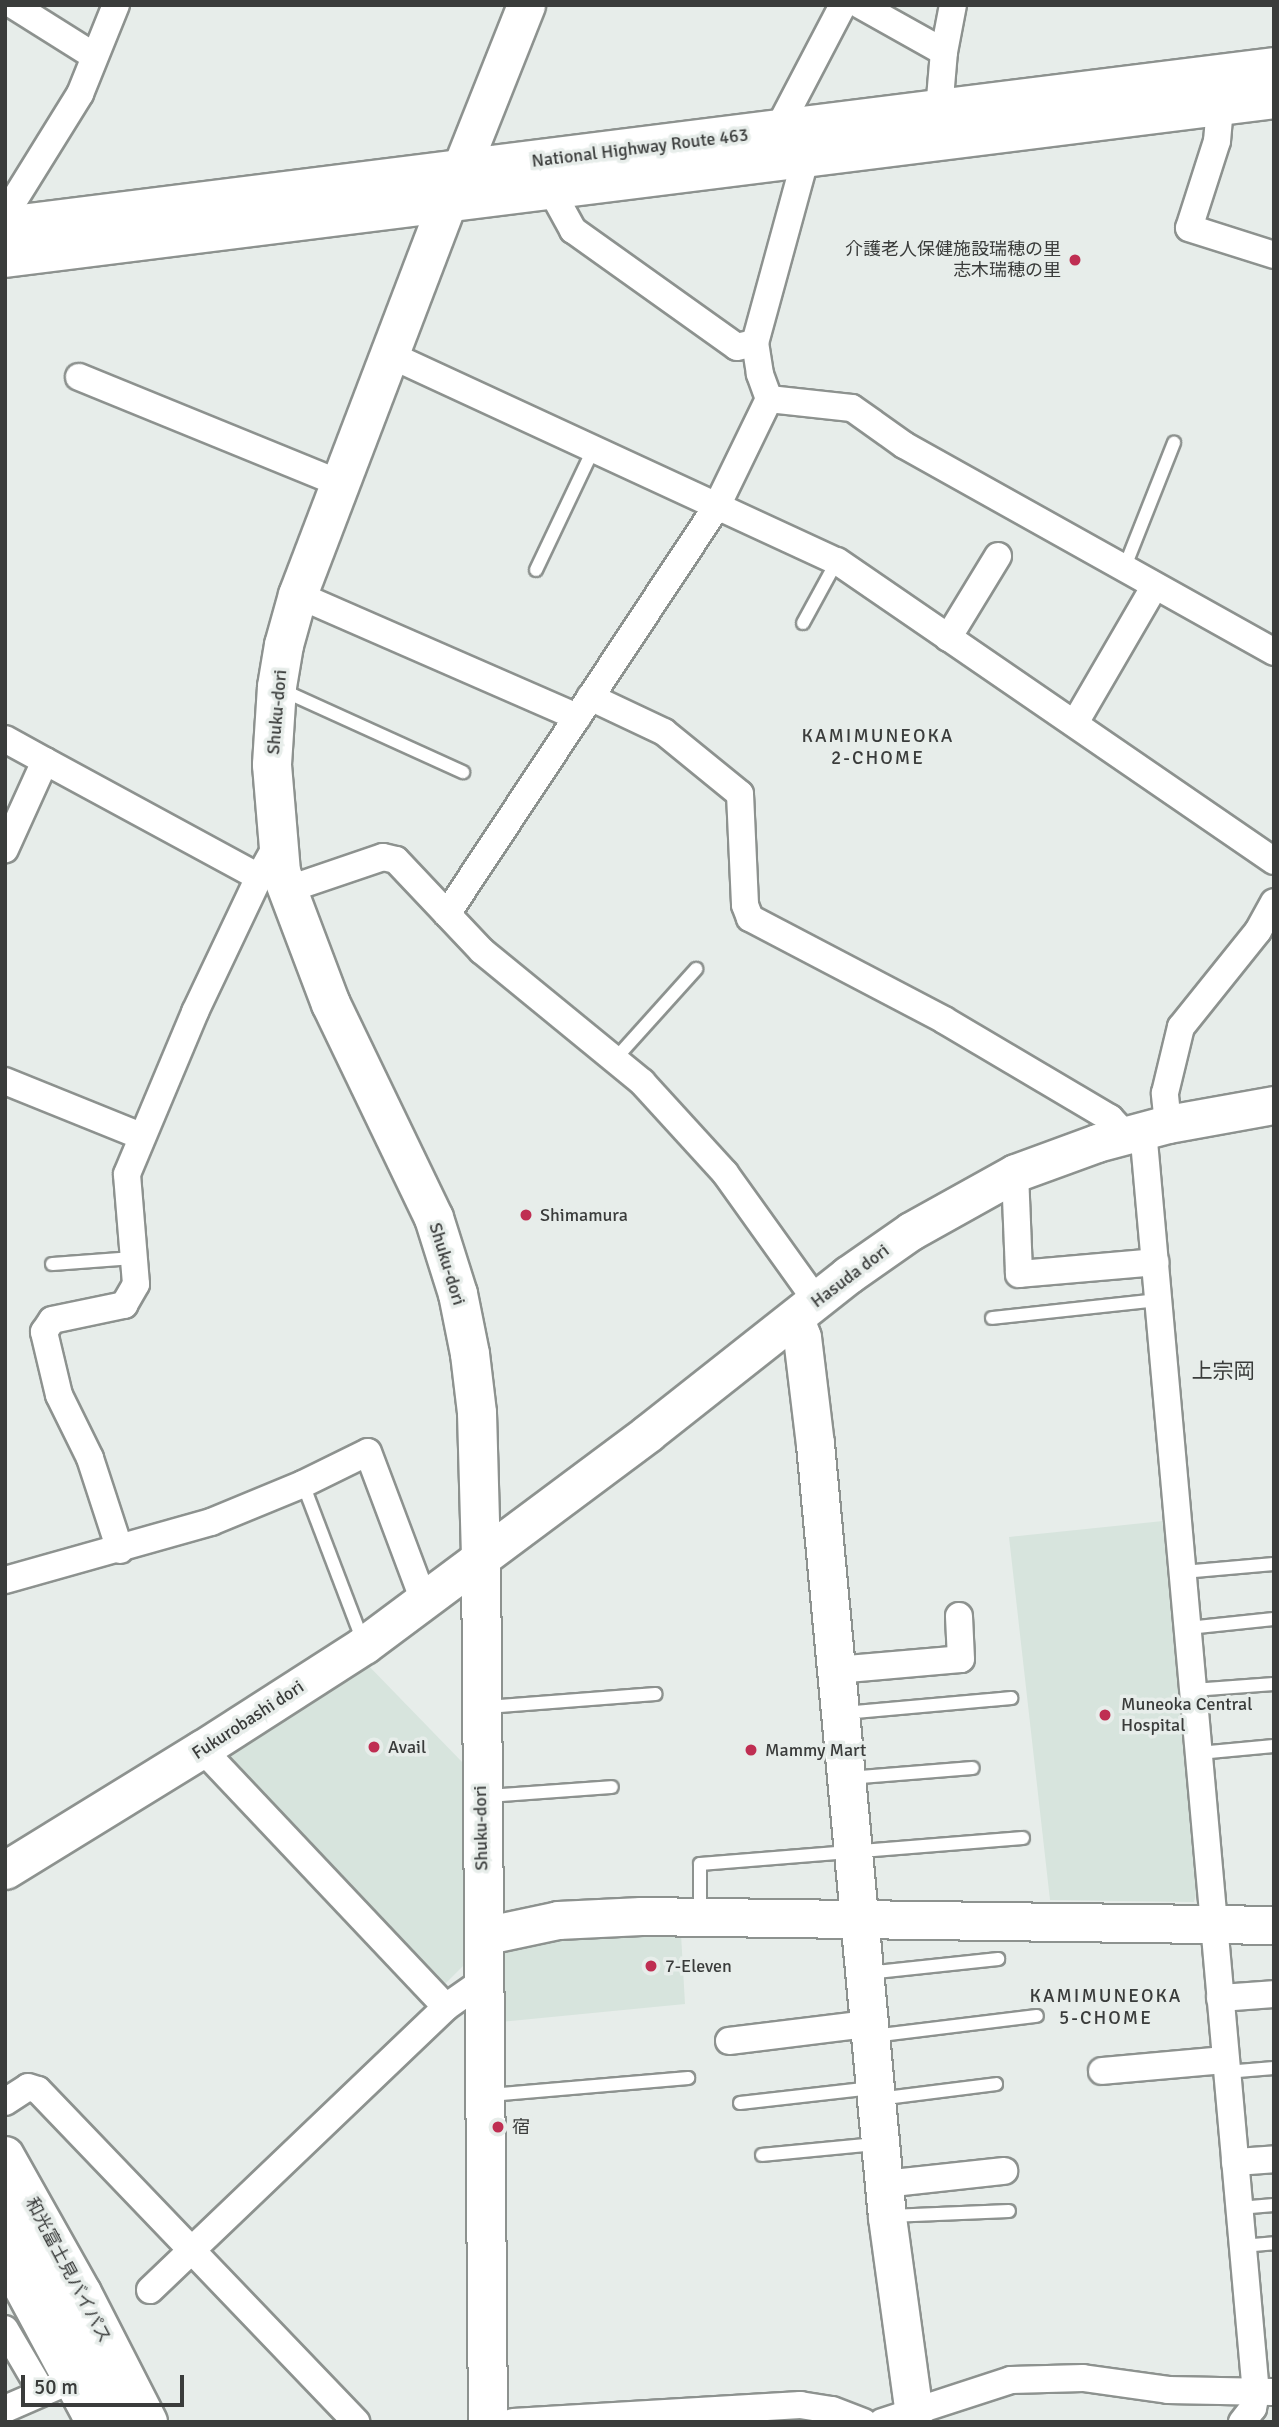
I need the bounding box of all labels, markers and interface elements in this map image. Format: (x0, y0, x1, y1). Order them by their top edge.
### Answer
street label: National Highway Route 463 (530, 124, 750, 172)
place label: 介護老人保健施設瑞穂の里 志木瑞穂の里 (845, 239, 1061, 282)
marker: 介護老人保健施設瑞穂の里 志木瑞穂の里 (1067, 252, 1083, 268)
street label: Shuku-dori (263, 669, 291, 755)
district label: KAMIMUNEOKA 2-CHOME (803, 726, 953, 770)
place label: Shimamura (540, 1204, 628, 1226)
marker: Shimamura (518, 1207, 534, 1223)
street label: Shuku-dori (424, 1220, 470, 1308)
street label: Hasuda dori (807, 1240, 893, 1312)
district label: 上宗岡 (1192, 1358, 1254, 1384)
street label: Fukurobashi dori (188, 1676, 308, 1764)
place label: Muneoka Central Hospital (1121, 1694, 1252, 1736)
marker: Muneoka Central Hospital (1095, 1705, 1115, 1725)
place label: Avail (388, 1736, 426, 1758)
marker: Avail (366, 1739, 382, 1755)
place label: Mammy Mart (765, 1739, 866, 1761)
marker: Mammy Mart (743, 1742, 759, 1758)
street label: Shuku-dori (469, 1785, 493, 1871)
place label: 7-Eleven (665, 1955, 732, 1977)
marker: 7-Eleven (643, 1958, 659, 1974)
district label: KAMIMUNEOKA 5-CHOME (1031, 1986, 1181, 2030)
place label: 宿 (512, 2116, 530, 2138)
marker: 宿 (490, 2119, 506, 2135)
street label: 和光富士見バイパス (20, 2193, 116, 2347)
scale bar (24, 2360, 187, 2404)
text: 50 m (34, 2374, 78, 2400)

